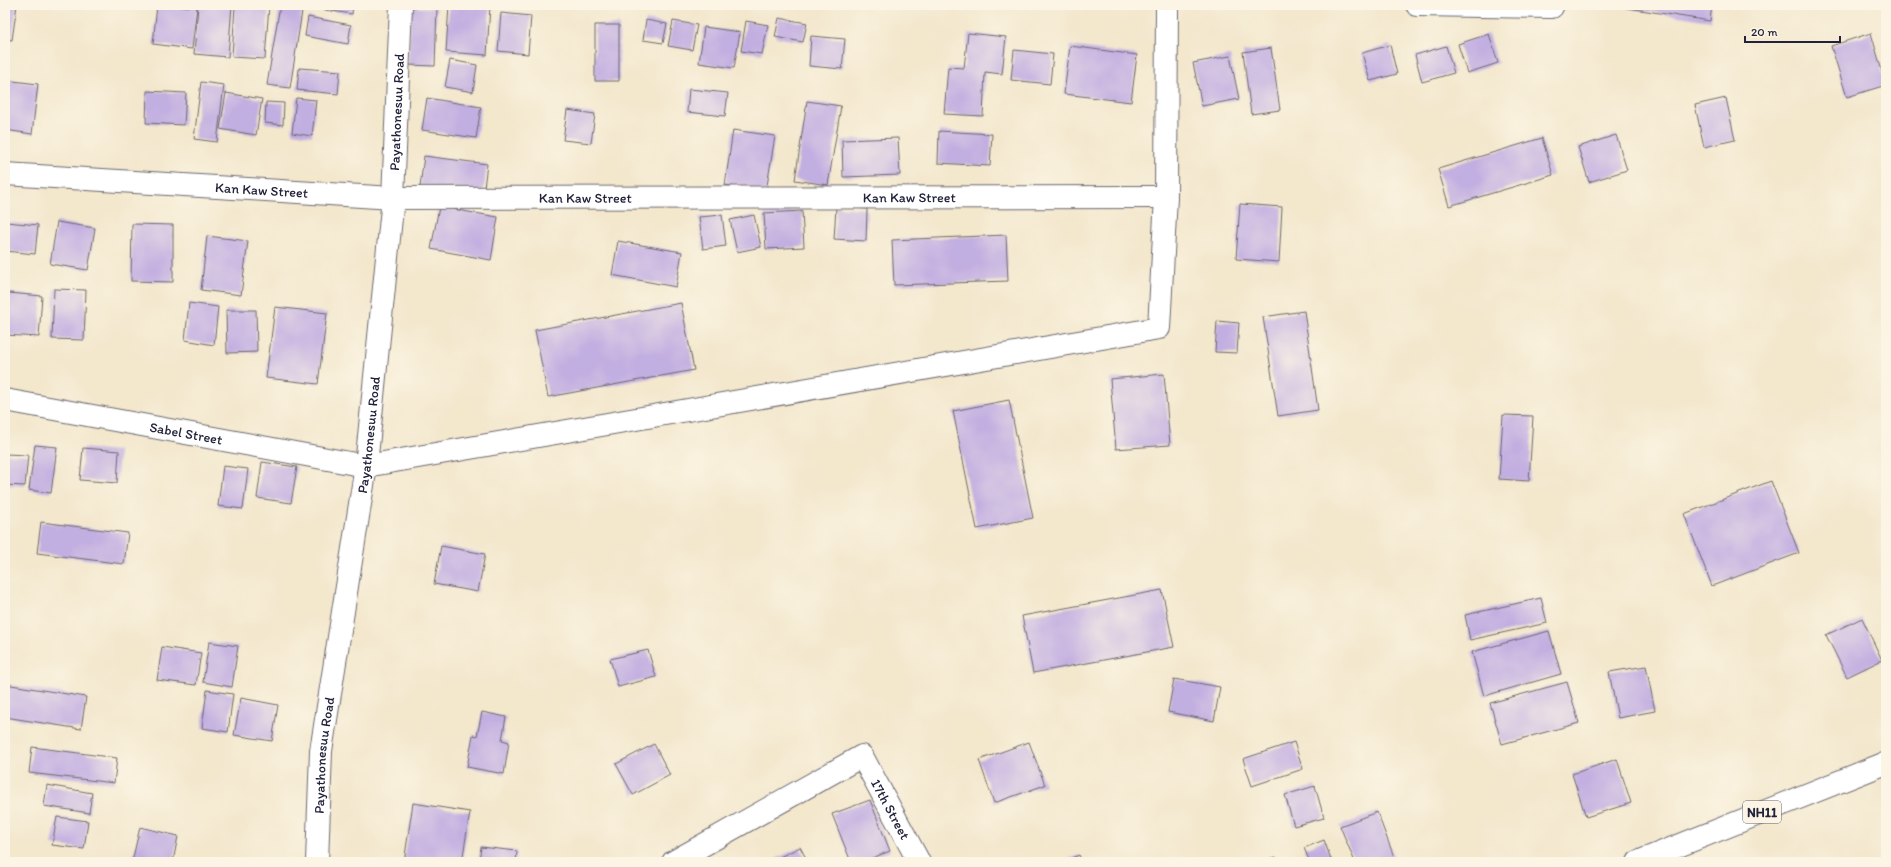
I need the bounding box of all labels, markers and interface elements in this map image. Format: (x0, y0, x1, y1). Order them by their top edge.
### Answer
scale bar (1745, 18, 1840, 44)
text: 20 m (1751, 25, 1778, 39)
street label: Payathonesuu Road (386, 53, 408, 171)
street label: Kan Kaw Street (215, 179, 308, 202)
street label: Kan Kaw Street (863, 189, 956, 206)
street label: Kan Kaw Street (539, 190, 632, 207)
street label: Payathonesuu Road (354, 375, 384, 494)
street label: Sabel Street (148, 419, 224, 449)
street label: Payathonesuu Road (311, 695, 338, 814)
street label: 17th Street (867, 776, 913, 843)
road number: NH11 (1743, 801, 1781, 823)

